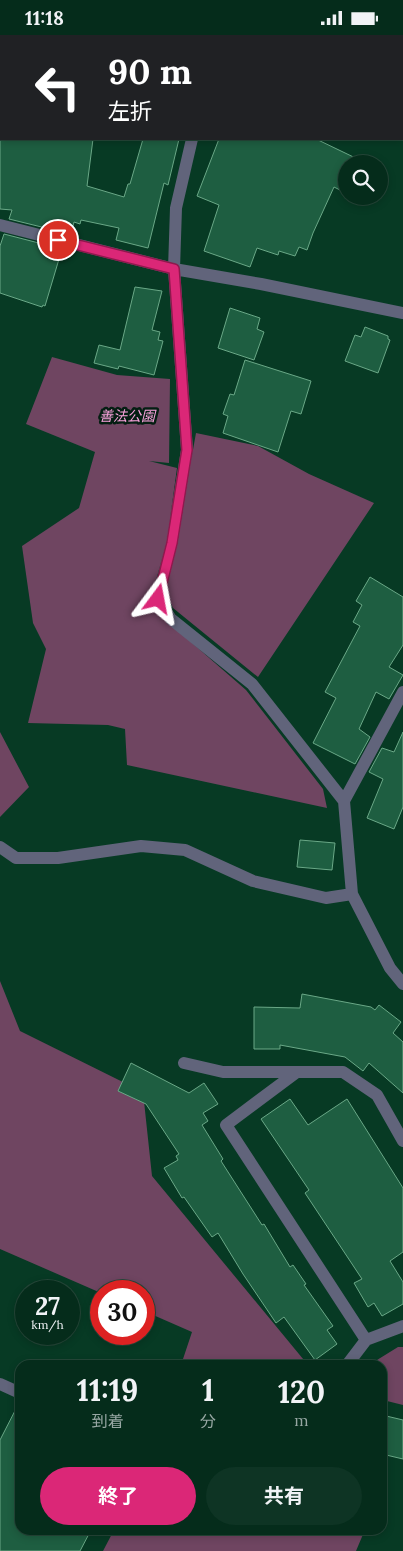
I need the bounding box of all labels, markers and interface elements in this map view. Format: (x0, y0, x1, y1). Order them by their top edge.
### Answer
text: 11:18 (25, 6, 64, 30)
text: 90 m (108, 49, 192, 94)
icon: left (25, 55, 90, 120)
text: 左折 (108, 97, 152, 125)
map controls (338, 155, 388, 205)
button: search (338, 155, 388, 205)
pin (37, 219, 79, 261)
icon: arrive (44, 226, 72, 254)
park label: 善法公園 (99, 407, 157, 425)
position arrow (131, 572, 183, 624)
speed limit sign: 30 (90, 1280, 155, 1345)
text: 27 (35, 1290, 60, 1322)
text: km/h (31, 1317, 64, 1332)
text: 11:19 (77, 1371, 138, 1409)
text: 1 (202, 1371, 214, 1409)
text: 120 (278, 1373, 325, 1411)
text: m (294, 1410, 309, 1430)
text: 到着 (92, 1411, 124, 1431)
text: 分 (200, 1411, 216, 1431)
button: 終了 (40, 1467, 196, 1525)
button: 共有 (206, 1467, 362, 1525)

